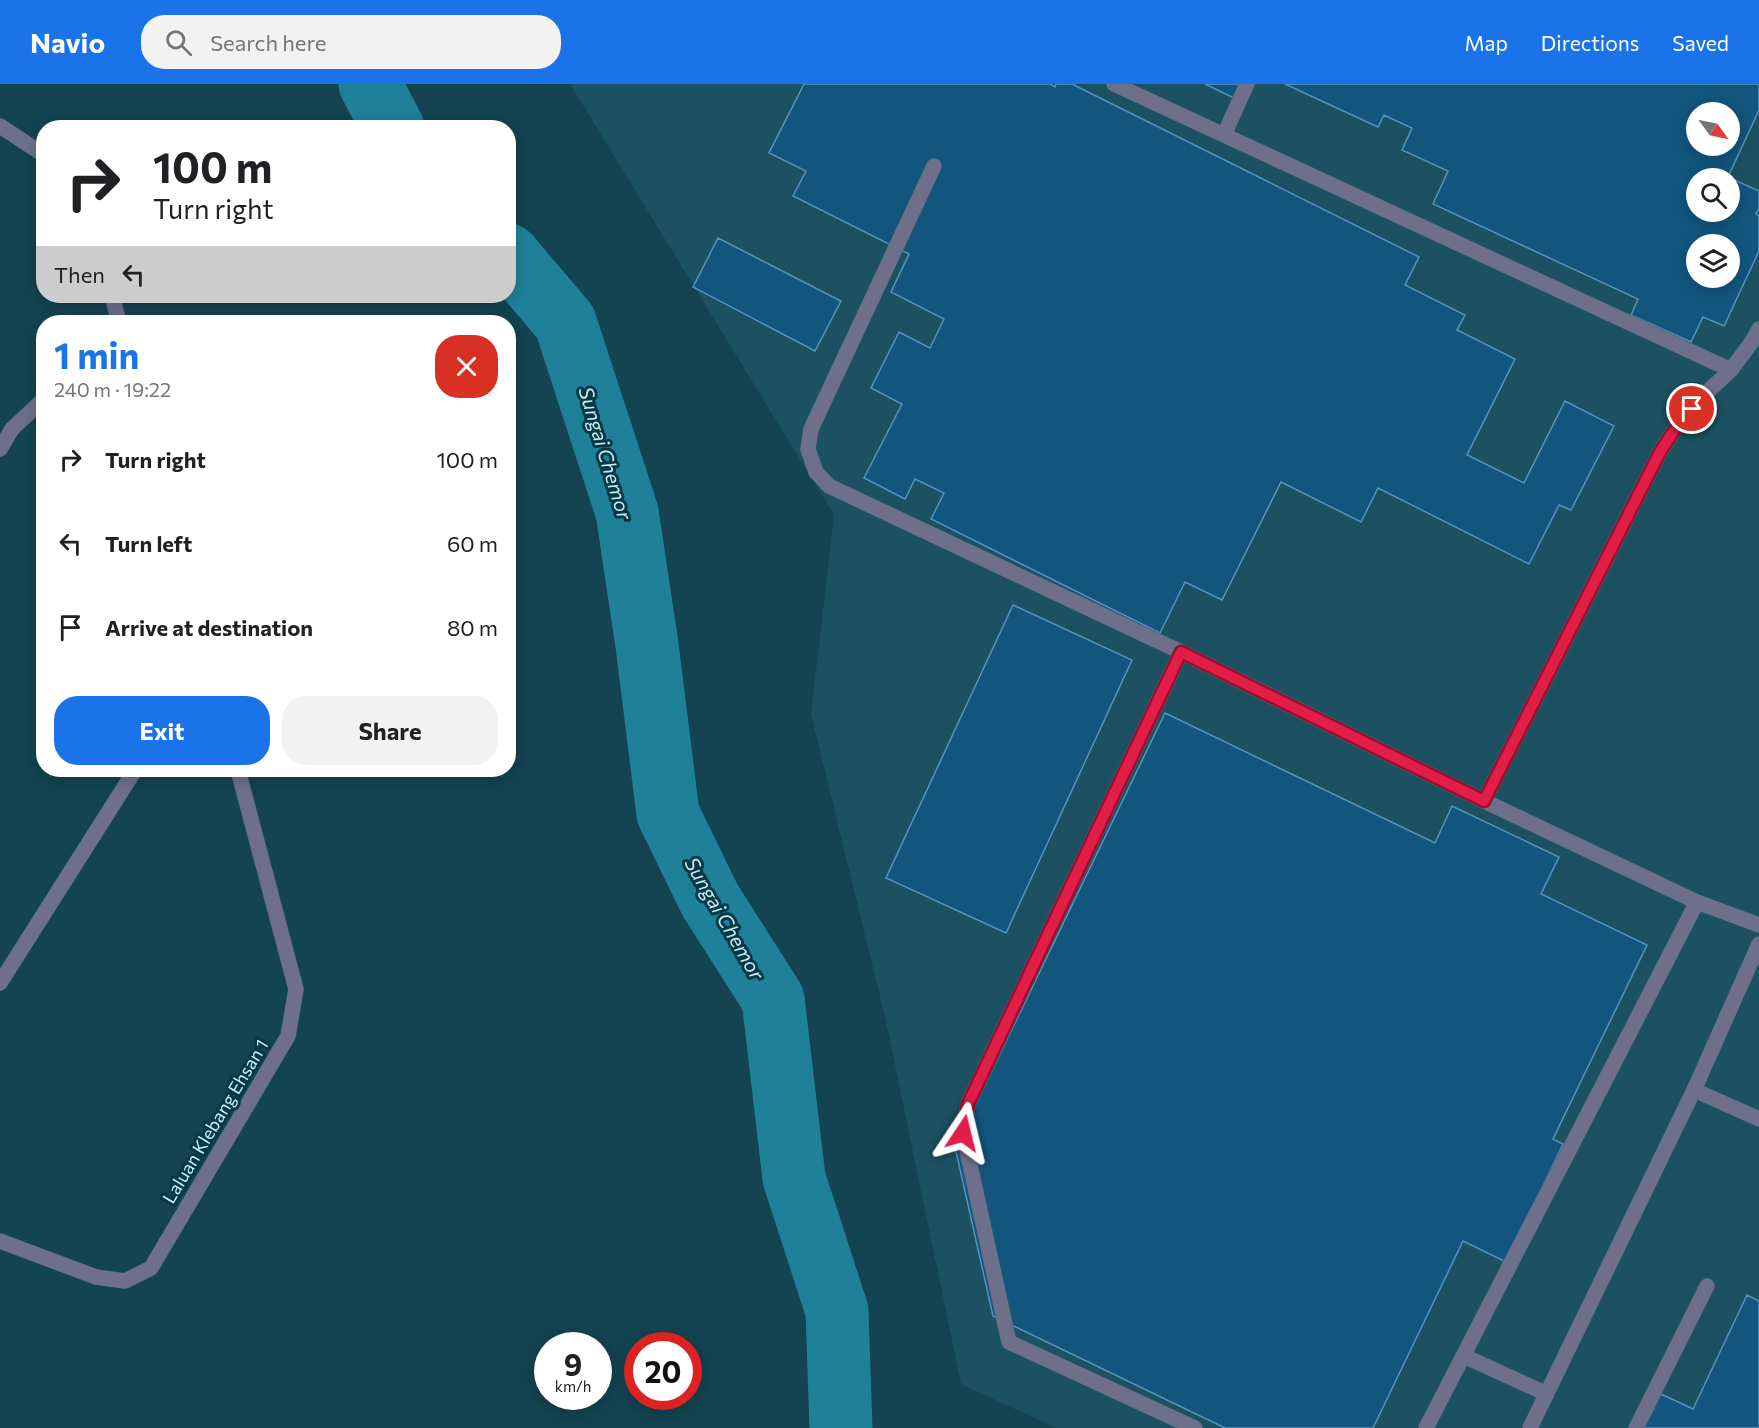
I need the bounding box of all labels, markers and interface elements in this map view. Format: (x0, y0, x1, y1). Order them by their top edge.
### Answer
search box (141, 15, 561, 69)
text: Navio (30, 25, 105, 59)
icon: search (162, 26, 195, 59)
text: Search here (210, 29, 326, 56)
text: Map (1465, 30, 1508, 55)
text: Directions (1541, 30, 1639, 55)
text: Saved (1672, 30, 1729, 55)
north arrow (1686, 102, 1740, 156)
map controls (1686, 102, 1740, 288)
text: 100 m (153, 140, 273, 192)
icon: right (54, 144, 132, 222)
button: search (1686, 168, 1740, 222)
text: Turn right (153, 192, 273, 225)
button: layers (1686, 234, 1740, 288)
icon: left (117, 258, 150, 291)
text: Then (54, 261, 105, 288)
text: 1 min (54, 332, 139, 376)
button: close (435, 335, 498, 398)
text: 240 m · 19:22 (54, 377, 171, 401)
pin (1666, 383, 1717, 434)
water label: Sungai Chemor (574, 384, 638, 523)
icon: arrive (1675, 392, 1708, 425)
icon: right (54, 443, 87, 476)
text: Turn right (105, 446, 206, 473)
text: 100 m (436, 446, 498, 473)
icon: left (54, 527, 87, 560)
text: Turn left (105, 530, 192, 557)
text: 60 m (447, 530, 498, 557)
icon: arrive (54, 611, 87, 644)
text: Arrive at destination (105, 614, 313, 641)
text: 80 m (447, 614, 498, 641)
button: Exit (54, 696, 270, 765)
button: Share (282, 696, 498, 765)
water label: Sungai Chemor (680, 852, 770, 984)
street label: Laluan Klebang Ehsan 1 (157, 1035, 273, 1207)
position arrow (931, 1101, 995, 1165)
speed limit sign: 20 (624, 1332, 702, 1410)
text: 9 (564, 1345, 582, 1382)
text: km/h (555, 1377, 591, 1395)

